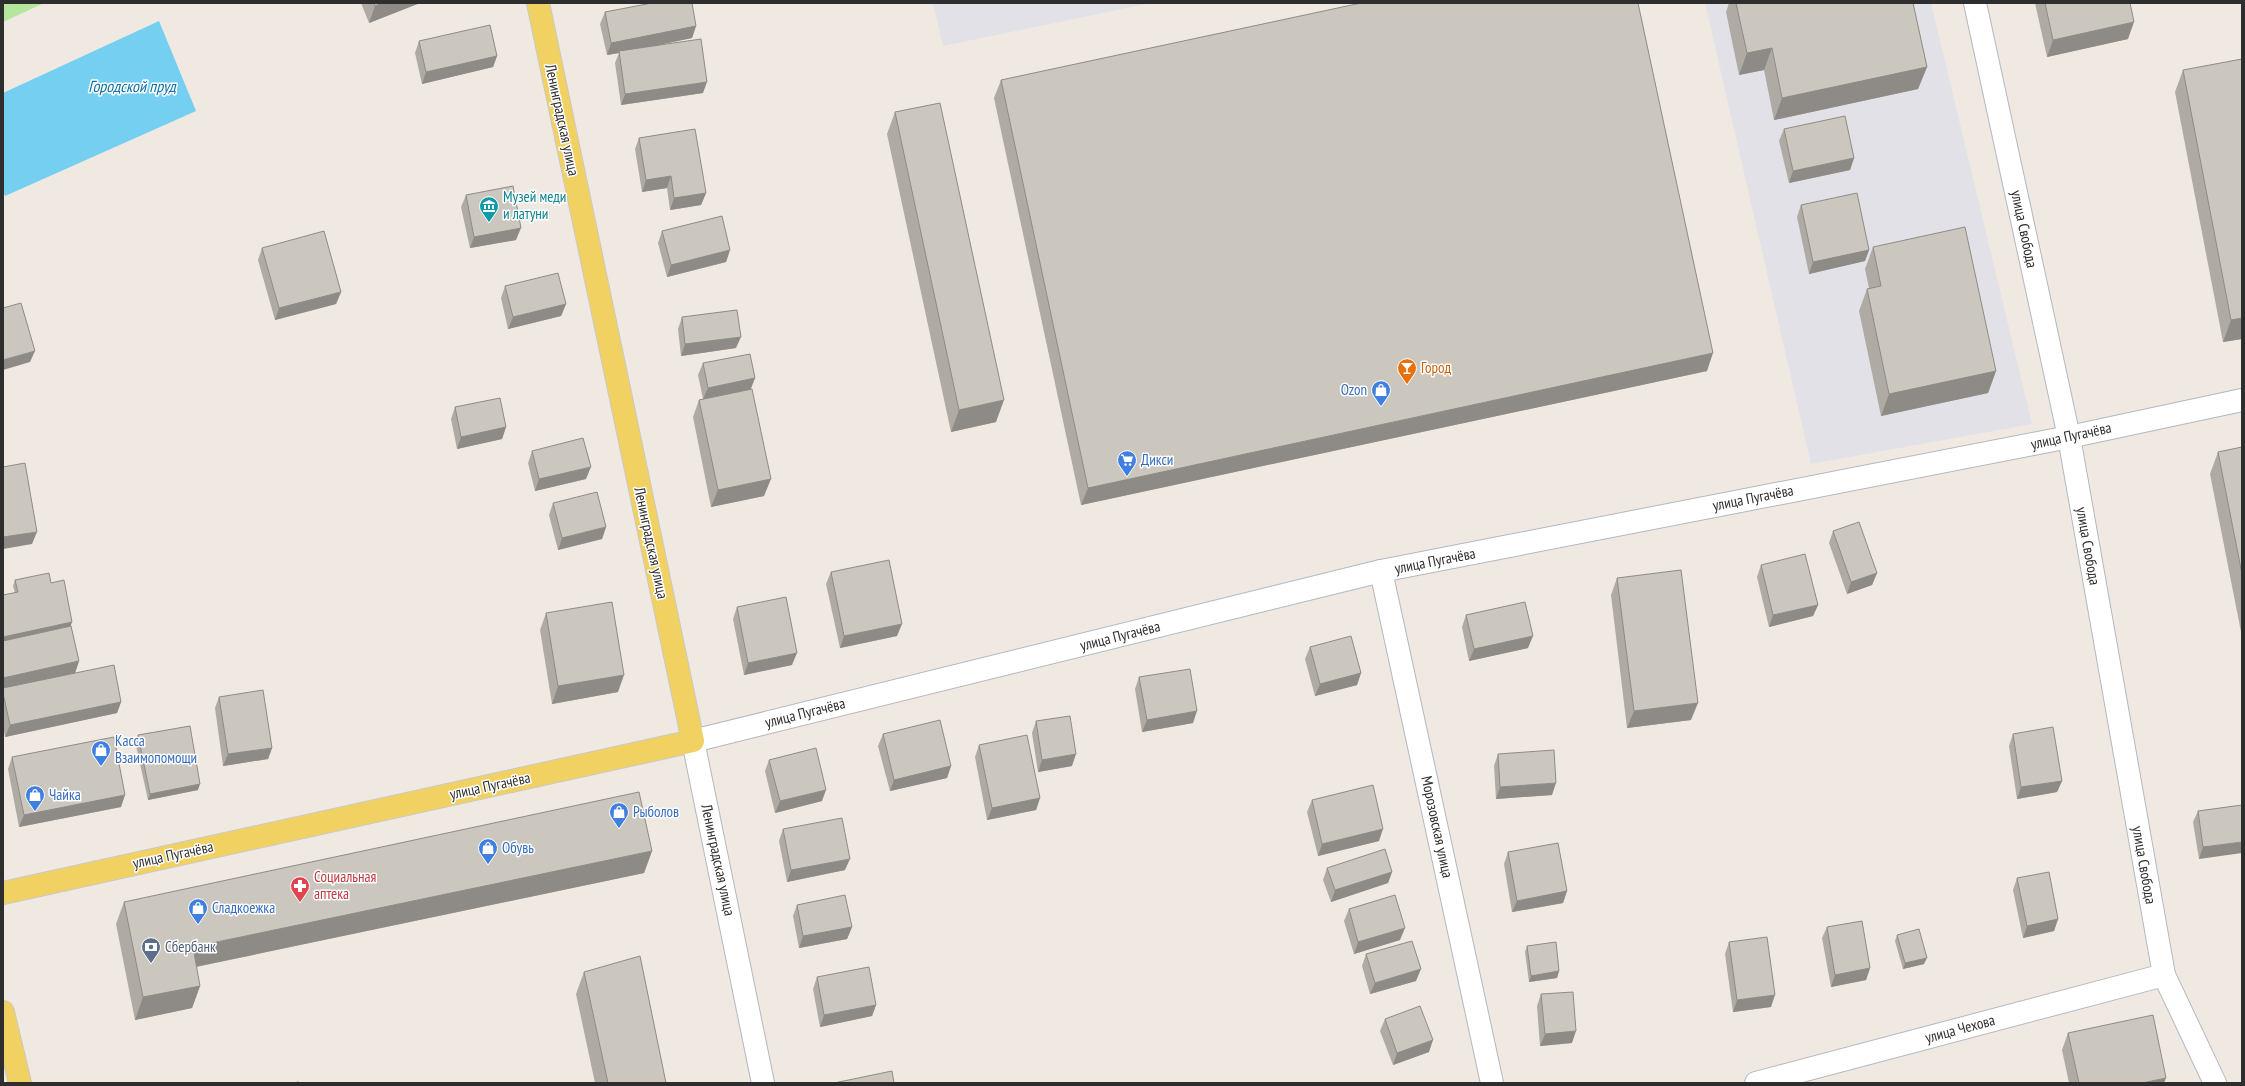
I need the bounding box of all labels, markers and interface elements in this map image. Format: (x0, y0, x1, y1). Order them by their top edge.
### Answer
street label: Ленинградская улица (541, 61, 584, 177)
water label: Городской пруд (88, 76, 177, 96)
place label: Музей меди и латуни (503, 187, 566, 223)
street label: улица Свобода (2007, 188, 2042, 269)
museum icon: Музей меди и латуни (478, 195, 500, 223)
bar icon: Город (1396, 357, 1418, 385)
place label: Город (1421, 358, 1451, 377)
shop icon: Ozon (1370, 379, 1392, 407)
place label: Ozon (1341, 380, 1367, 399)
street label: улица Пугачёва (2029, 418, 2113, 453)
supermarket icon: Дикси (1116, 449, 1138, 477)
place label: Дикси (1141, 450, 1173, 469)
street label: улица Пугачёва (1711, 480, 1795, 515)
street label: Ленинградская улица (630, 484, 673, 600)
street label: улица Свобода (2072, 505, 2105, 586)
street label: улица Пугачёва (1393, 543, 1477, 578)
street label: улица Пугачёва (1078, 616, 1162, 655)
street label: улица Пугачёва (763, 693, 847, 732)
place label: Касса Взаимопомощи (115, 731, 197, 767)
shop icon: Касса Взаимопомощи (90, 739, 112, 767)
street label: улица Пугачёва (448, 768, 532, 803)
street label: Морозовская улица (1417, 774, 1458, 880)
shop icon: Чайка (24, 784, 46, 812)
place label: Чайка (49, 785, 81, 804)
shop icon: Рыболов (608, 801, 630, 829)
street label: Ленинградская улица (697, 801, 740, 917)
place label: Рыболов (633, 802, 679, 821)
street label: улица Свобода (2128, 824, 2161, 905)
street label: улица Пугачёва (131, 837, 215, 872)
shop icon: Обувь (477, 837, 499, 865)
place label: Обувь (502, 838, 534, 857)
place label: Социальная аптека (314, 867, 376, 903)
pharmacy icon: Социальная аптека (289, 875, 311, 903)
shop icon: Сладкоежка (187, 897, 209, 925)
place label: Сладкоежка (212, 898, 275, 917)
bank icon: Сбербанк (140, 936, 162, 964)
place label: Сбербанк (165, 937, 216, 956)
street label: улица Чехова (1923, 1010, 1997, 1047)

